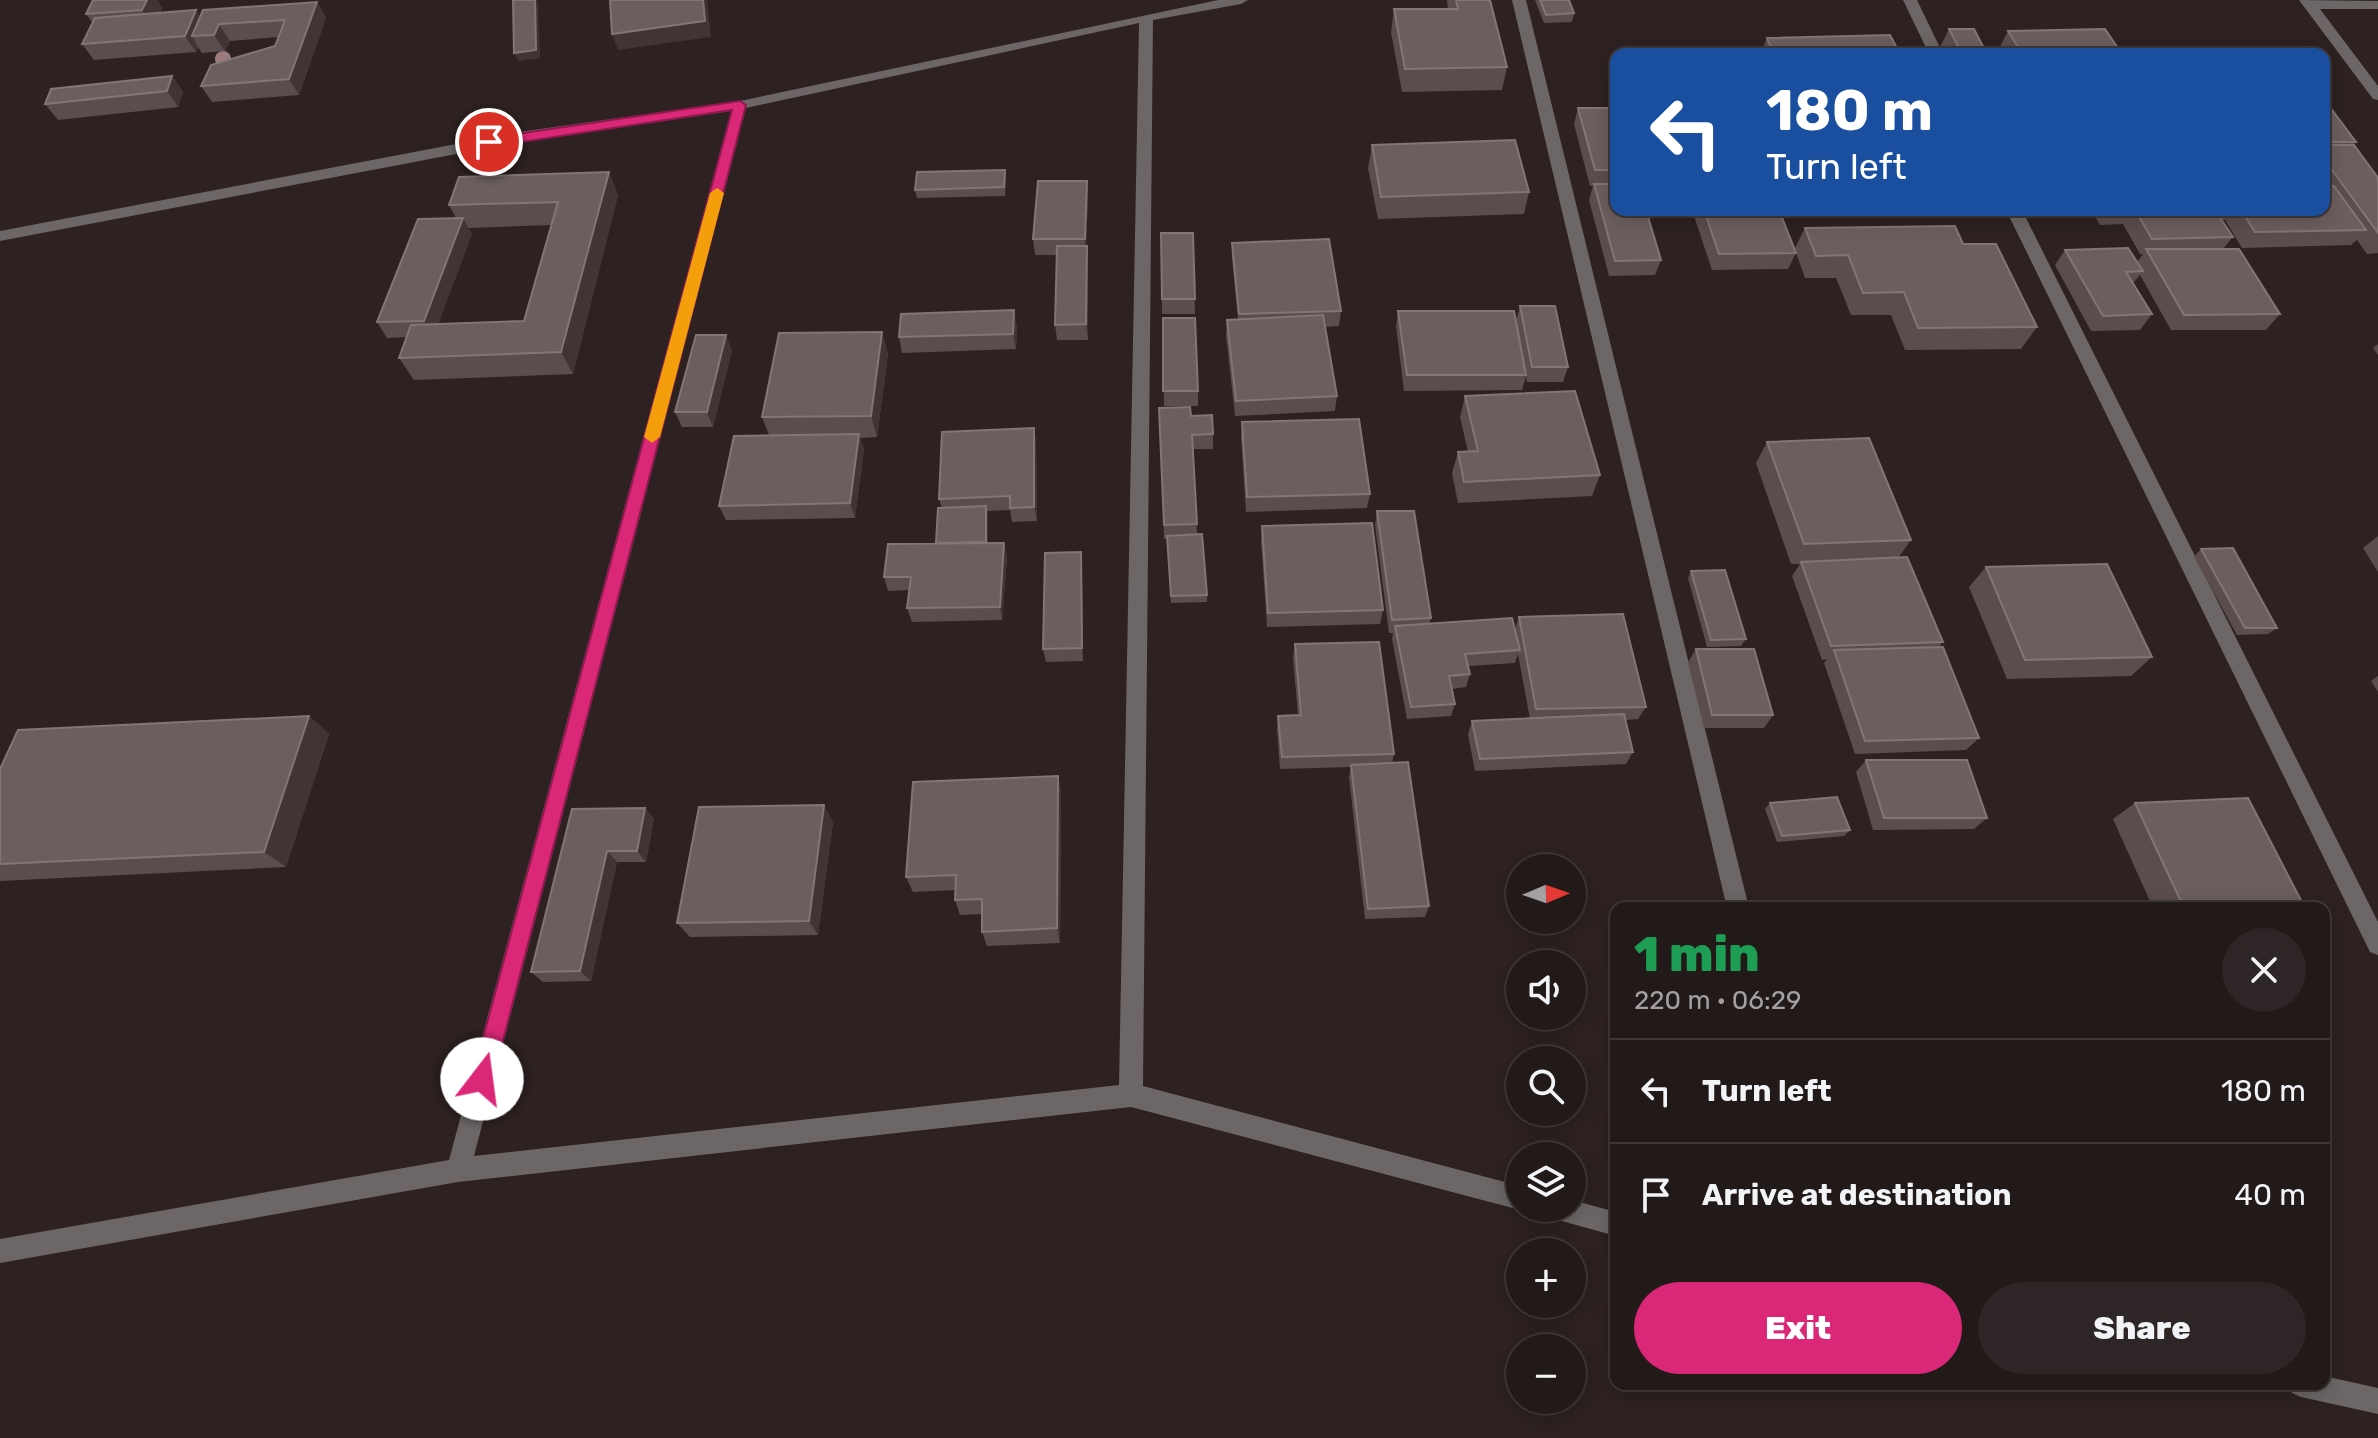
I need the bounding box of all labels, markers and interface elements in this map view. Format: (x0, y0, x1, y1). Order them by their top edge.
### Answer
text: 180 m (1766, 78, 1933, 144)
icon: left (1634, 80, 1738, 184)
pin (455, 108, 523, 176)
icon: arrive (467, 120, 511, 164)
text: Turn left (1766, 145, 1907, 188)
north arrow (1506, 854, 1586, 934)
map controls (1506, 854, 1586, 1414)
text: 1 min (1634, 926, 1760, 983)
button: close (2222, 928, 2306, 1012)
button: sound (1506, 950, 1586, 1030)
text: 220 m · 06:29 (1634, 985, 1801, 1016)
position arrow (440, 1037, 524, 1121)
button: search (1506, 1046, 1586, 1126)
icon: left (1634, 1069, 1678, 1113)
text: Turn left (1702, 1073, 1832, 1109)
text: 180 m (2221, 1073, 2306, 1109)
button: layers (1506, 1142, 1586, 1222)
icon: arrive (1634, 1173, 1678, 1217)
text: Arrive at destination (1702, 1177, 2012, 1213)
text: 40 m (2234, 1177, 2306, 1213)
button: + (1506, 1238, 1586, 1318)
button: Exit (1634, 1282, 1962, 1374)
button: Share (1978, 1282, 2306, 1374)
button: − (1506, 1334, 1586, 1414)

